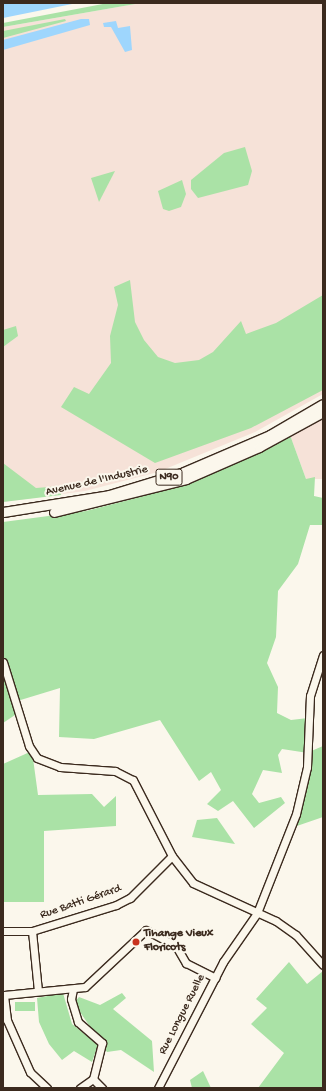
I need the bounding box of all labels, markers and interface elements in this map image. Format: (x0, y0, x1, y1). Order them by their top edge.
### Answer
street label: Avenue de l'Industrie (45, 463, 149, 501)
road number: N90 (155, 468, 183, 486)
street label: Rue Batti Gérard (38, 882, 124, 924)
place label: Tihange Vieux Floricots (144, 928, 213, 956)
marker: Tihange Vieux Floricots (131, 937, 141, 947)
street label: Rue Longue Ruelle (157, 972, 209, 1058)

